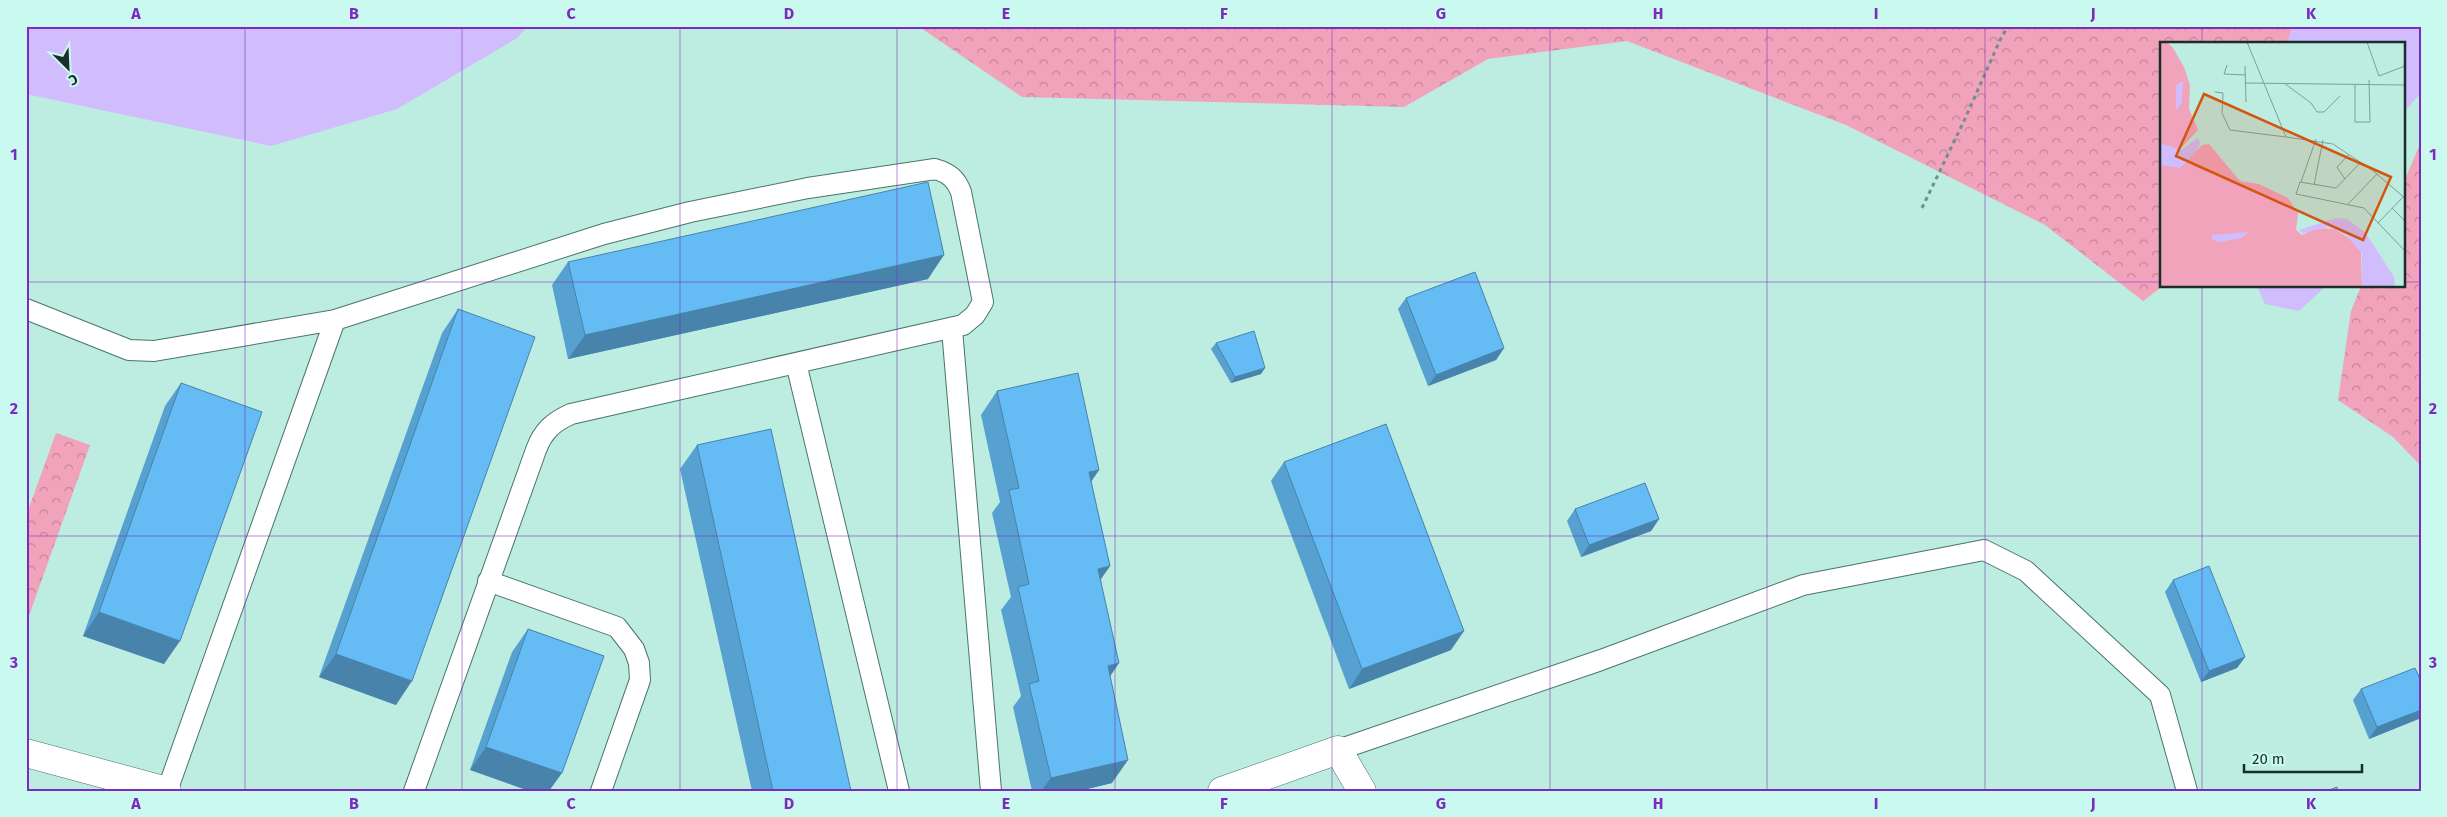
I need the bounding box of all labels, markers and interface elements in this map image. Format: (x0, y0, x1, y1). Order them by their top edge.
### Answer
text: A (130, 4, 141, 23)
text: B (349, 4, 359, 23)
text: C (566, 4, 576, 23)
text: D (784, 4, 794, 23)
text: E (1002, 4, 1010, 23)
text: F (1220, 4, 1228, 23)
text: G (1436, 4, 1446, 23)
text: H (1653, 4, 1663, 23)
text: I (1874, 4, 1878, 23)
text: J (2089, 4, 2096, 23)
text: K (2306, 4, 2317, 23)
north arrow (42, 42, 92, 92)
inset map (2160, 42, 2404, 288)
text: С (66, 70, 80, 89)
text: 1 (10, 145, 18, 164)
text: 1 (2429, 145, 2437, 164)
text: 2 (10, 399, 18, 418)
text: 2 (2429, 399, 2437, 418)
text: 3 (9, 653, 18, 672)
text: 3 (2428, 653, 2437, 672)
scale bar (2244, 742, 2362, 774)
text: 20 m (2252, 750, 2285, 768)
text: A (130, 794, 141, 813)
text: B (349, 794, 359, 813)
text: C (566, 794, 576, 813)
text: D (784, 794, 794, 813)
text: E (1002, 794, 1010, 813)
text: F (1220, 794, 1228, 813)
text: G (1436, 794, 1446, 813)
text: H (1653, 794, 1663, 813)
text: I (1874, 794, 1878, 813)
text: J (2089, 794, 2096, 813)
text: K (2306, 794, 2317, 813)

